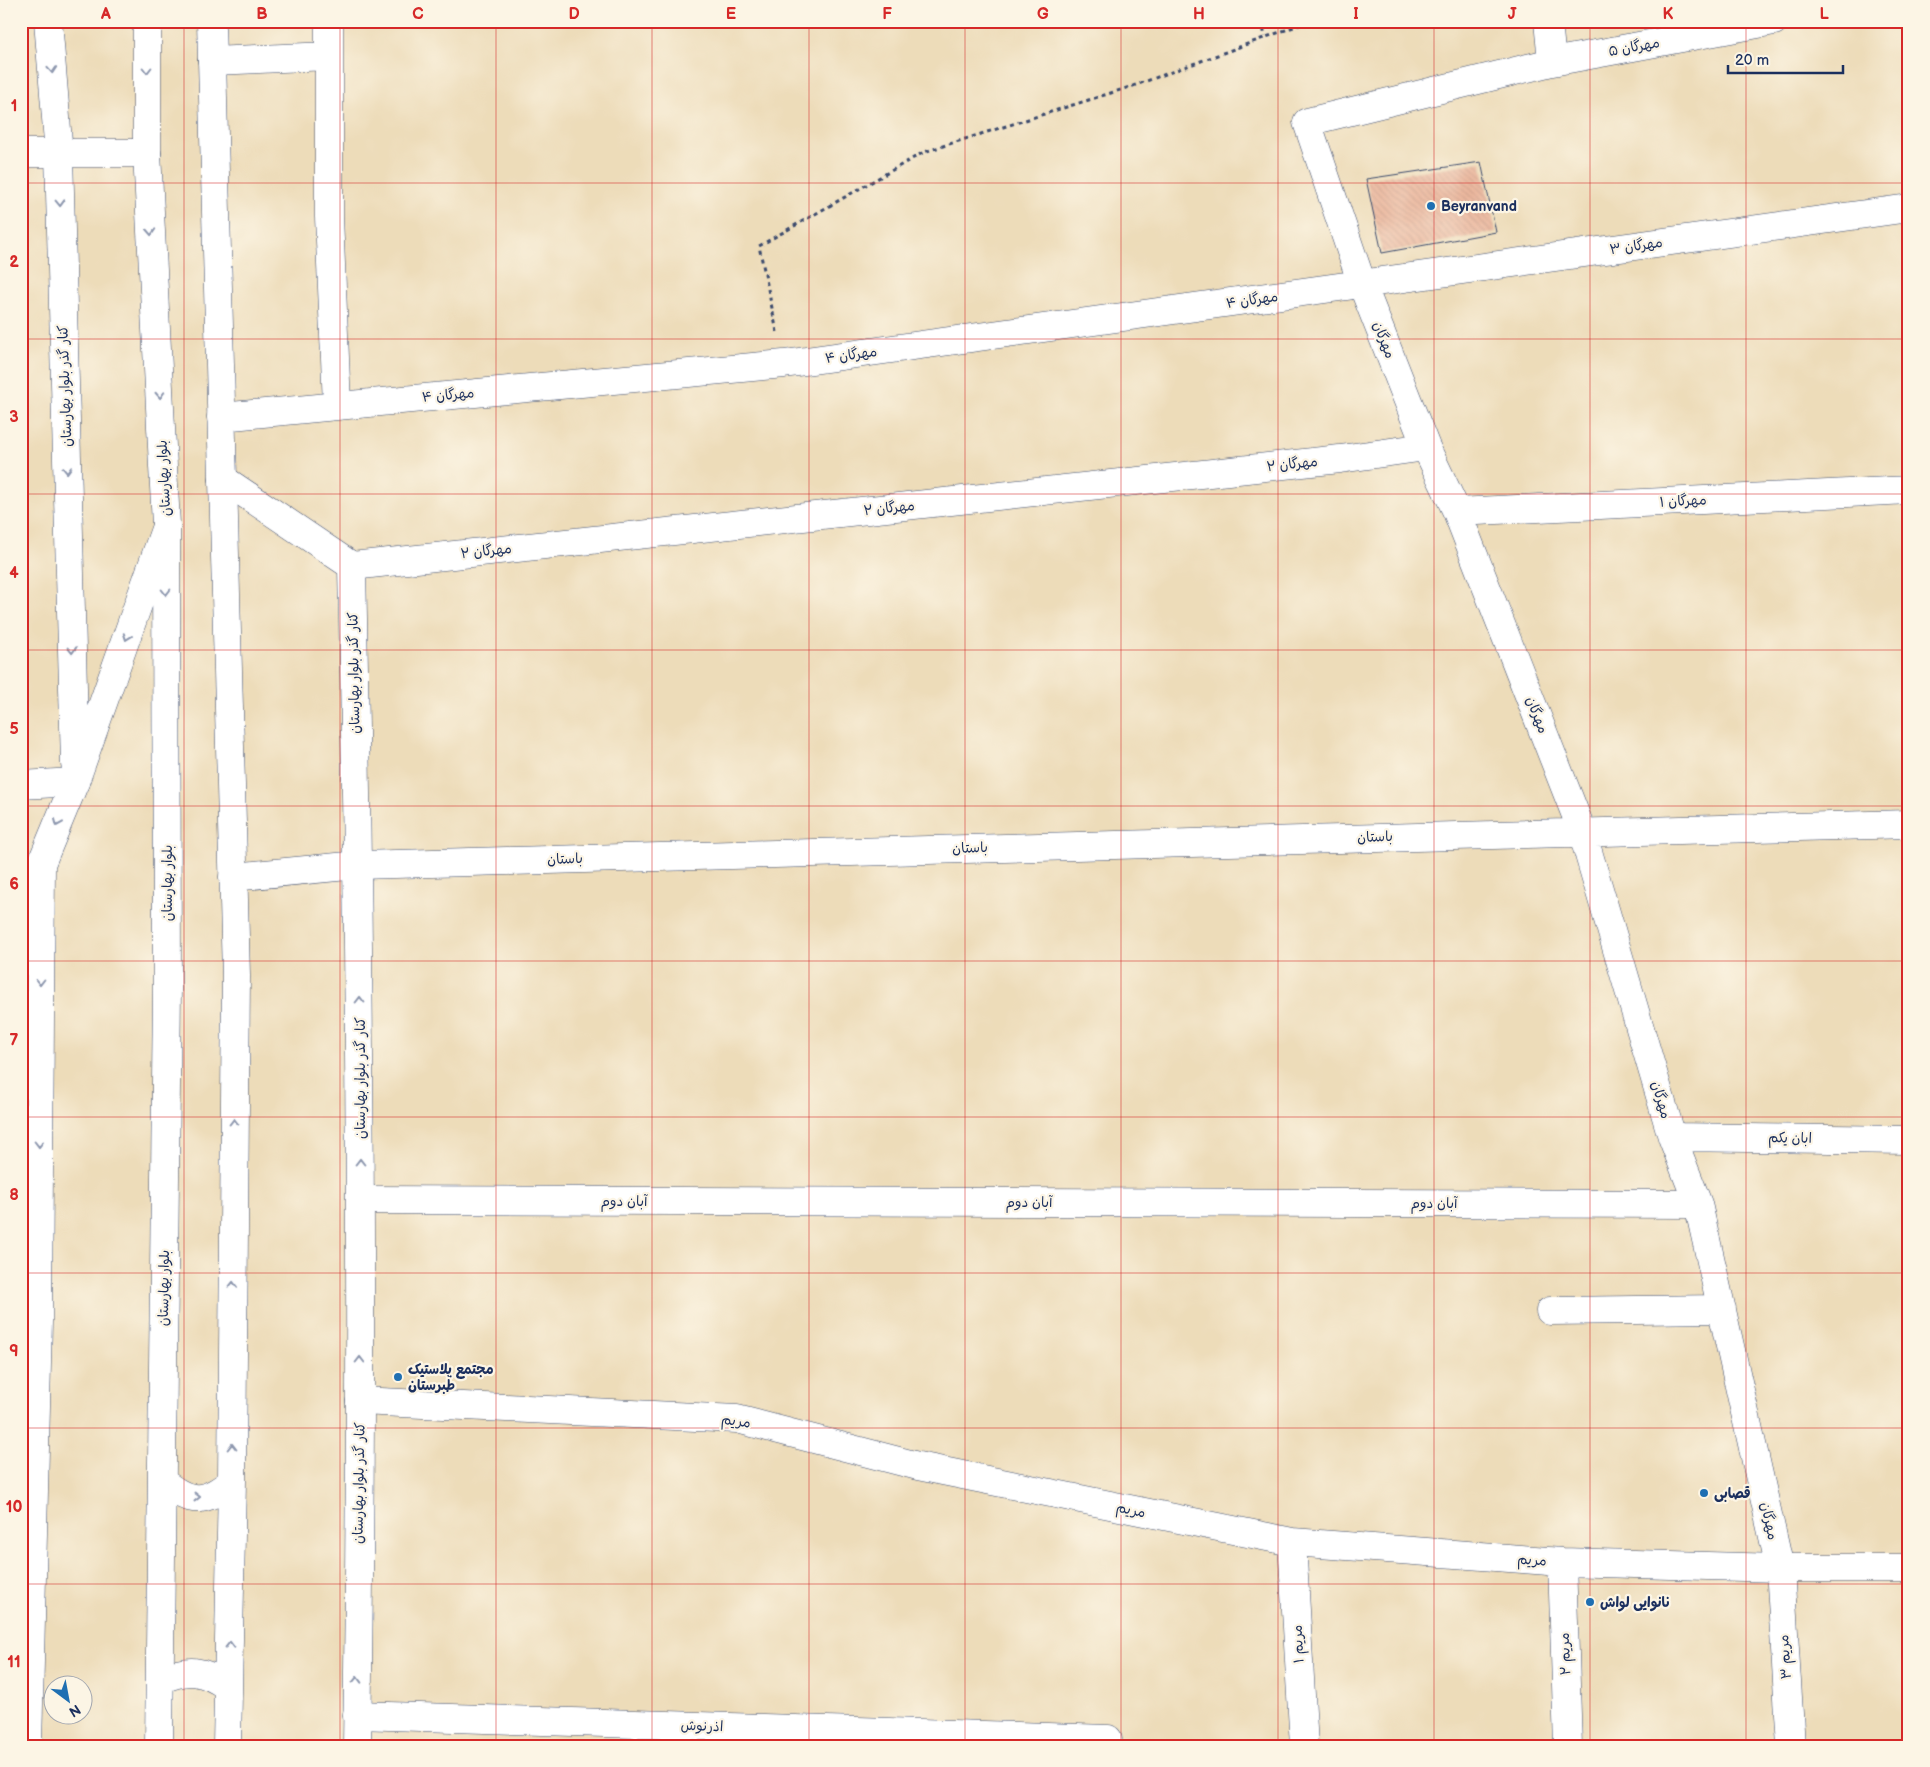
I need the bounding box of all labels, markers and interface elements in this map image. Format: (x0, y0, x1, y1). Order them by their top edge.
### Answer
text: A (100, 5, 111, 24)
text: B (256, 5, 268, 24)
text: C (412, 5, 424, 24)
text: D (568, 5, 580, 24)
text: E (726, 5, 736, 24)
text: F (882, 5, 892, 24)
text: G (1037, 5, 1049, 24)
text: H (1193, 5, 1205, 24)
text: I (1353, 5, 1359, 24)
text: J (1508, 5, 1517, 24)
text: K (1663, 5, 1674, 24)
text: L (1819, 5, 1829, 24)
street label: مهرگان ۵ (1607, 34, 1661, 60)
scale bar (1728, 42, 1842, 74)
text: 20 m (1735, 51, 1769, 70)
one-way arrow (47, 66, 58, 74)
one-way arrow (142, 66, 152, 74)
text: 1 (11, 97, 17, 116)
place label: Beyranvand (1441, 198, 1517, 215)
one-way arrow (55, 200, 65, 207)
marker: Beyranvand (1425, 200, 1437, 212)
one-way arrow (146, 229, 157, 237)
street label: مهرگان ۳ (1608, 234, 1664, 258)
text: 2 (9, 253, 19, 272)
street label: مهرگان ۴ (1225, 288, 1279, 312)
street label: مهرگان (1369, 319, 1399, 361)
street label: کنار گذر بلوار بهارستان (54, 325, 76, 447)
street label: مهرگان ۴ (824, 343, 878, 367)
street label: مهرگان ۴ (421, 384, 475, 406)
one-way arrow (154, 391, 165, 399)
text: 3 (9, 408, 19, 427)
street label: بلوار بهارستان (154, 439, 174, 517)
street label: مهرگان ۲ (1266, 453, 1318, 475)
one-way arrow (62, 467, 72, 475)
street label: مهرگان ۱ (1659, 491, 1707, 511)
street label: مهرگان ۲ (863, 497, 915, 519)
street label: مهرگان ۲ (460, 540, 512, 562)
text: 4 (9, 564, 19, 583)
one-way arrow (161, 588, 171, 596)
street label: کنار گذر بلوار بهارستان (344, 612, 364, 734)
one-way arrow (122, 633, 132, 641)
one-way arrow (67, 647, 77, 655)
street label: مهرگان (1522, 694, 1552, 736)
text: 5 (9, 720, 19, 739)
one-way arrow (54, 818, 65, 827)
street label: باستان (1357, 828, 1393, 846)
street label: باستان (952, 839, 988, 857)
street label: بلوار بهارستان (159, 845, 176, 921)
street label: باستان (547, 850, 583, 868)
text: 6 (9, 875, 19, 894)
one-way arrow (35, 978, 46, 986)
one-way arrow (355, 995, 365, 1003)
street label: کنار گذر بلوار بهارستان (352, 1017, 369, 1139)
text: 7 (10, 1031, 19, 1050)
street label: مهرگان (1648, 1079, 1674, 1121)
one-way arrow (229, 1118, 239, 1126)
street label: ابان یکم (1768, 1129, 1812, 1149)
one-way arrow (34, 1140, 44, 1148)
one-way arrow (355, 1158, 366, 1166)
text: 8 (9, 1186, 19, 1205)
street label: آبان دوم (601, 1193, 648, 1212)
street label: آبان دوم (1006, 1194, 1053, 1213)
street label: آبان دوم (1411, 1195, 1458, 1214)
street label: بلوار بهارستان (155, 1250, 173, 1326)
one-way arrow (228, 1280, 238, 1288)
text: 9 (9, 1342, 19, 1361)
one-way arrow (355, 1355, 365, 1363)
place label: مجتمع پلاستیک طبرستان (408, 1361, 494, 1394)
marker: مجتمع پلاستیک طبرستان (392, 1371, 404, 1383)
street label: مریم (720, 1411, 752, 1433)
street label: کنار گذر بلوار بهارستان (349, 1422, 369, 1544)
one-way arrow (227, 1443, 237, 1450)
place label: قصابی (1714, 1485, 1751, 1502)
marker: قصابی (1698, 1487, 1710, 1499)
one-way arrow (194, 1492, 202, 1502)
text: 10 (6, 1498, 22, 1517)
street label: مریم (1114, 1499, 1147, 1523)
street label: مهرگان (1757, 1501, 1781, 1541)
street label: مریم (1516, 1550, 1547, 1572)
place label: نانوایی لواش (1600, 1594, 1671, 1612)
marker: نانوایی لواش (1584, 1596, 1596, 1608)
street label: مریم ۱ (1289, 1624, 1309, 1664)
street label: مریم ۲ (1556, 1632, 1576, 1676)
street label: مریم ۳ (1775, 1634, 1797, 1680)
one-way arrow (224, 1640, 235, 1648)
text: 11 (7, 1653, 21, 1672)
north arrow (42, 1674, 92, 1724)
one-way arrow (352, 1675, 363, 1683)
text: N (66, 1701, 84, 1721)
street label: اذرنوش (680, 1717, 724, 1735)

